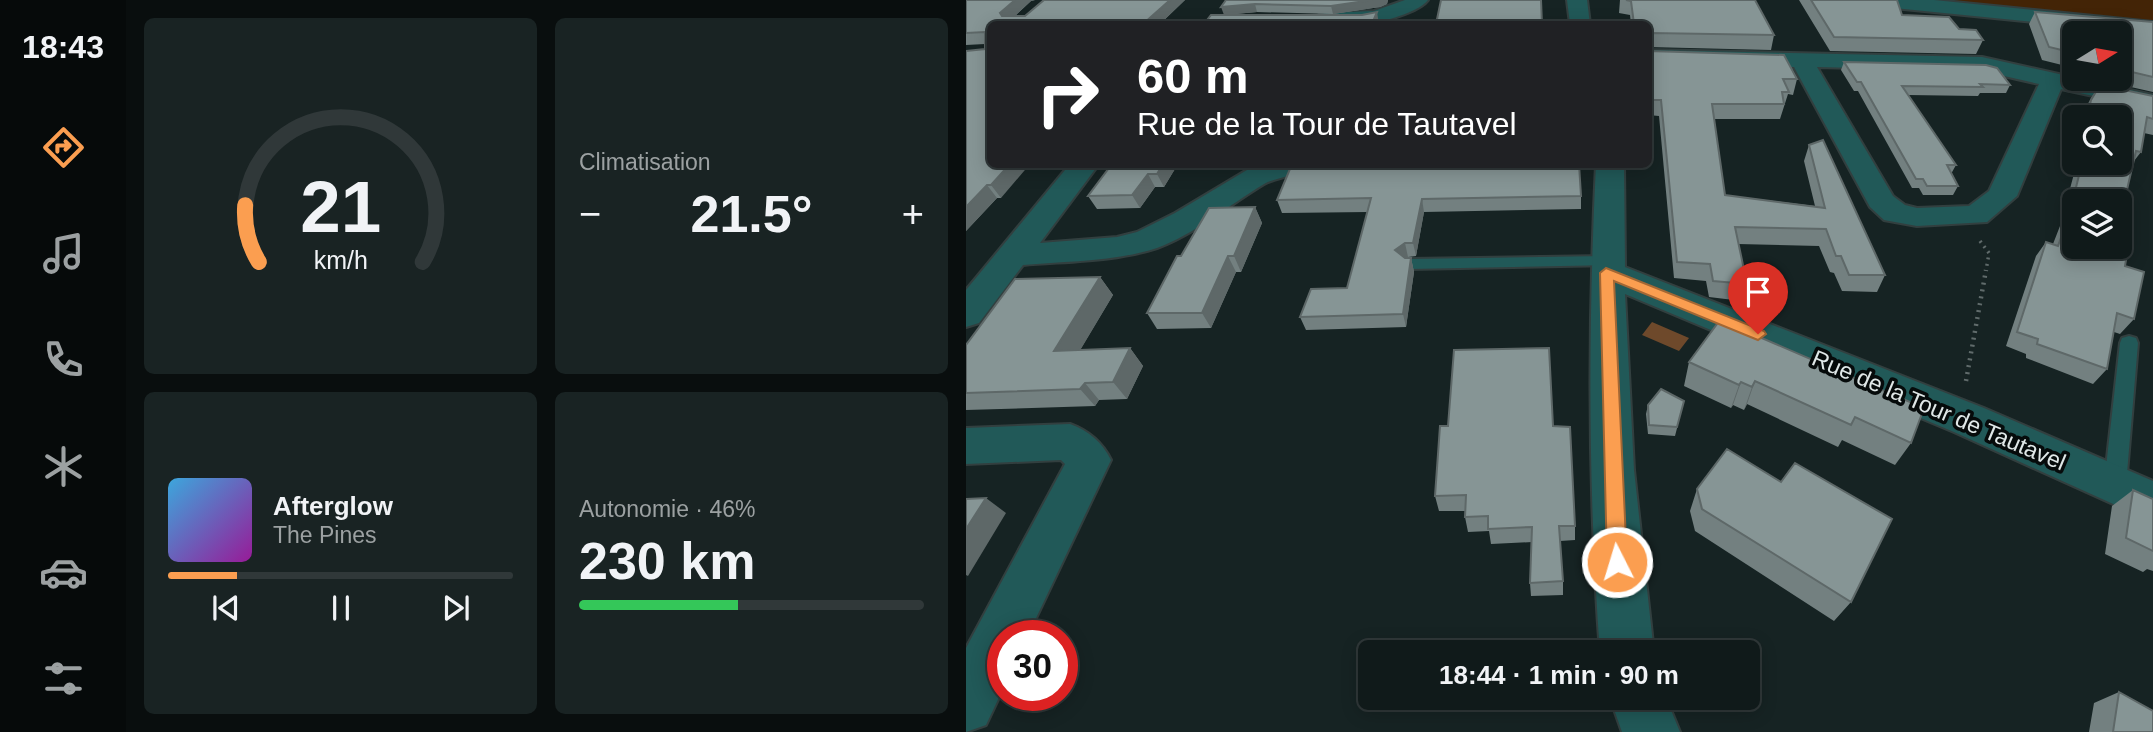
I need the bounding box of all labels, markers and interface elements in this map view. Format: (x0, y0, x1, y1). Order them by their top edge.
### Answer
north arrow (2062, 21, 2132, 91)
map controls (2062, 21, 2132, 259)
text: 18:43 (22, 29, 104, 65)
icon: right (1022, 49, 1113, 140)
text: 60 m (1137, 49, 1249, 103)
button: search (2062, 105, 2132, 175)
text: Rue de la Tour de Tautavel (1137, 106, 1517, 142)
icon: directions (39, 123, 88, 172)
text: Climatisation (579, 149, 711, 175)
text: 21 (300, 166, 381, 247)
text: 21.5° (690, 185, 813, 243)
button: layers (2062, 189, 2132, 259)
text: − (579, 193, 601, 235)
text: + (902, 193, 924, 235)
icon: music (39, 229, 88, 278)
text: km/h (313, 246, 368, 274)
pin (1728, 262, 1788, 334)
icon: arrive (1739, 273, 1777, 311)
icon: phone (39, 335, 88, 384)
street label: Rue de la Tour de Tautavel (1808, 345, 2070, 475)
icon: climate (39, 442, 88, 491)
text: Afterglow (273, 491, 393, 521)
text: Autonomie · 46% (579, 496, 755, 522)
text: The Pines (273, 522, 377, 548)
position arrow (1580, 525, 1654, 599)
text: 230 km (579, 532, 755, 590)
icon: car (39, 548, 88, 597)
icon: previous (207, 589, 245, 627)
icon: pause (322, 589, 360, 627)
icon: next (437, 589, 475, 627)
speed limit sign: 30 (987, 620, 1078, 711)
icon: filters (39, 654, 88, 703)
text: 18:44 · 1 min · 90 m (1439, 660, 1679, 690)

